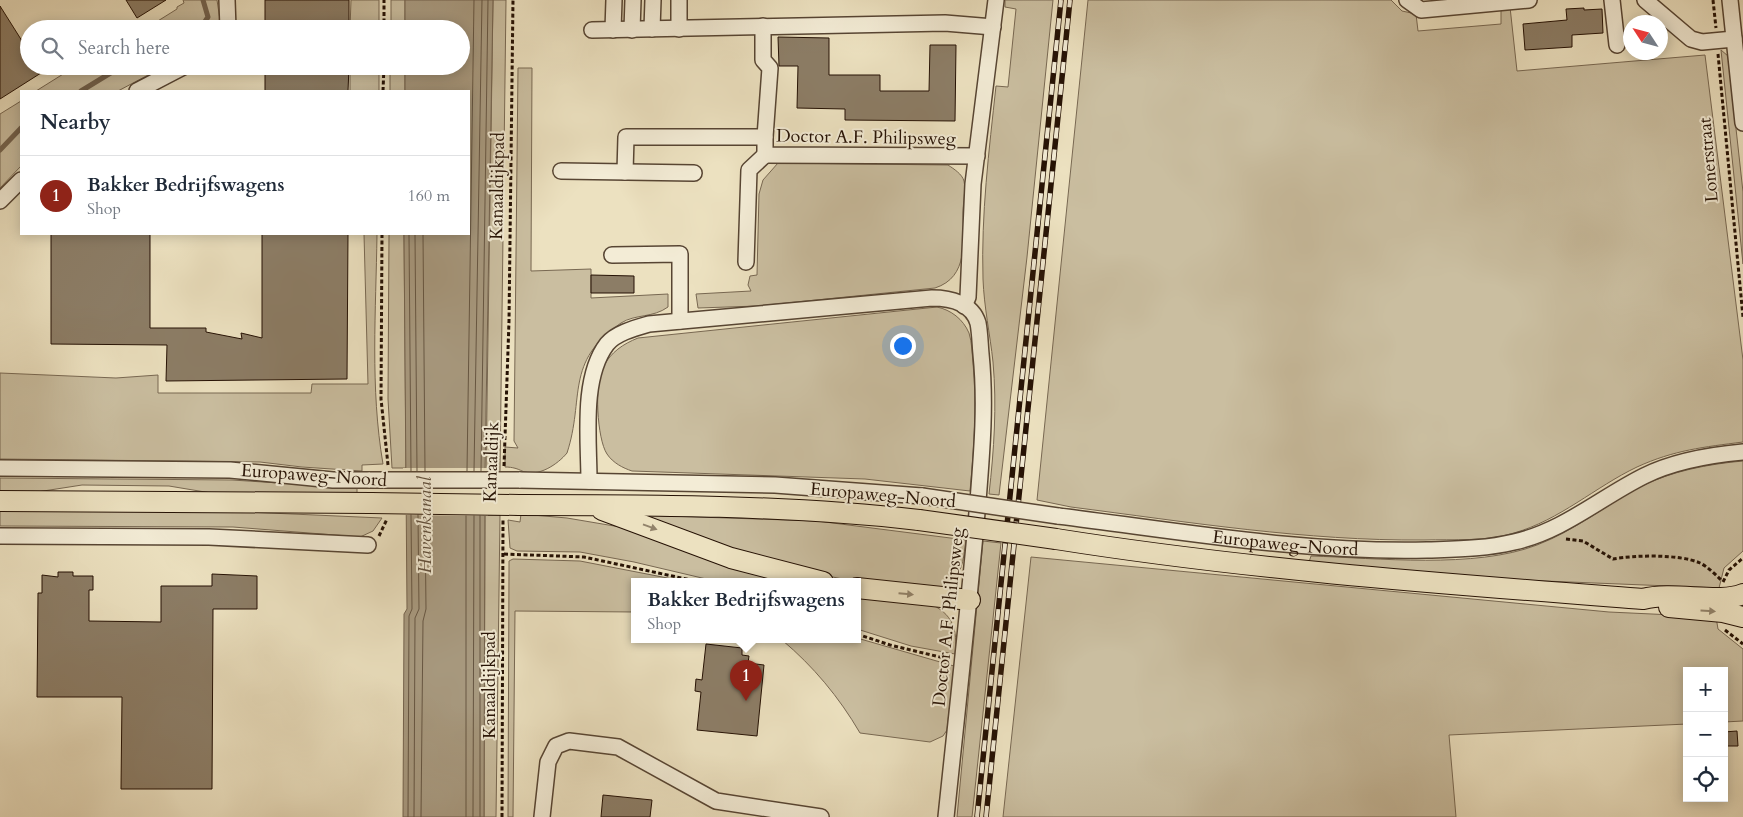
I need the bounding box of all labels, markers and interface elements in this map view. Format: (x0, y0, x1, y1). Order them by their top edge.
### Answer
north arrow (1623, 15, 1668, 60)
search box (20, 20, 470, 75)
icon: search (38, 34, 66, 62)
text: Search here (78, 35, 170, 61)
text: Nearby (40, 108, 111, 137)
street label: Lonerstraat (1692, 116, 1725, 203)
street label: Doctor A.F. Philipsweg (776, 123, 957, 152)
street label: Kanaaldijkpad (484, 131, 511, 240)
text: Bakker Bedrijfswagens (87, 172, 285, 198)
text: 1 (52, 185, 60, 207)
text: 160 m (408, 185, 450, 207)
text: Shop (87, 198, 121, 220)
your location (890, 333, 916, 359)
street label: Kanaaldijk (478, 421, 505, 503)
street label: Europaweg-Noord (240, 458, 388, 493)
water label: Havenkanaal (412, 475, 438, 574)
street label: Europaweg-Noord (809, 477, 957, 514)
one-way arrow (643, 524, 658, 531)
street label: Europaweg-Noord (1211, 524, 1359, 562)
street label: Doctor A.F. Philipsweg (927, 525, 970, 708)
popup (631, 578, 861, 643)
text: Bakker Bedrijfswagens (647, 587, 845, 613)
one-way arrow (898, 590, 914, 598)
one-way arrow (1700, 607, 1716, 615)
text: Shop (647, 613, 681, 635)
street label: Kanaaldijkpad (477, 631, 502, 739)
pin: 1 (730, 660, 762, 701)
map controls (1683, 667, 1728, 802)
button: + (1683, 667, 1728, 712)
button: − (1683, 712, 1728, 757)
button: locate (1683, 757, 1728, 802)

